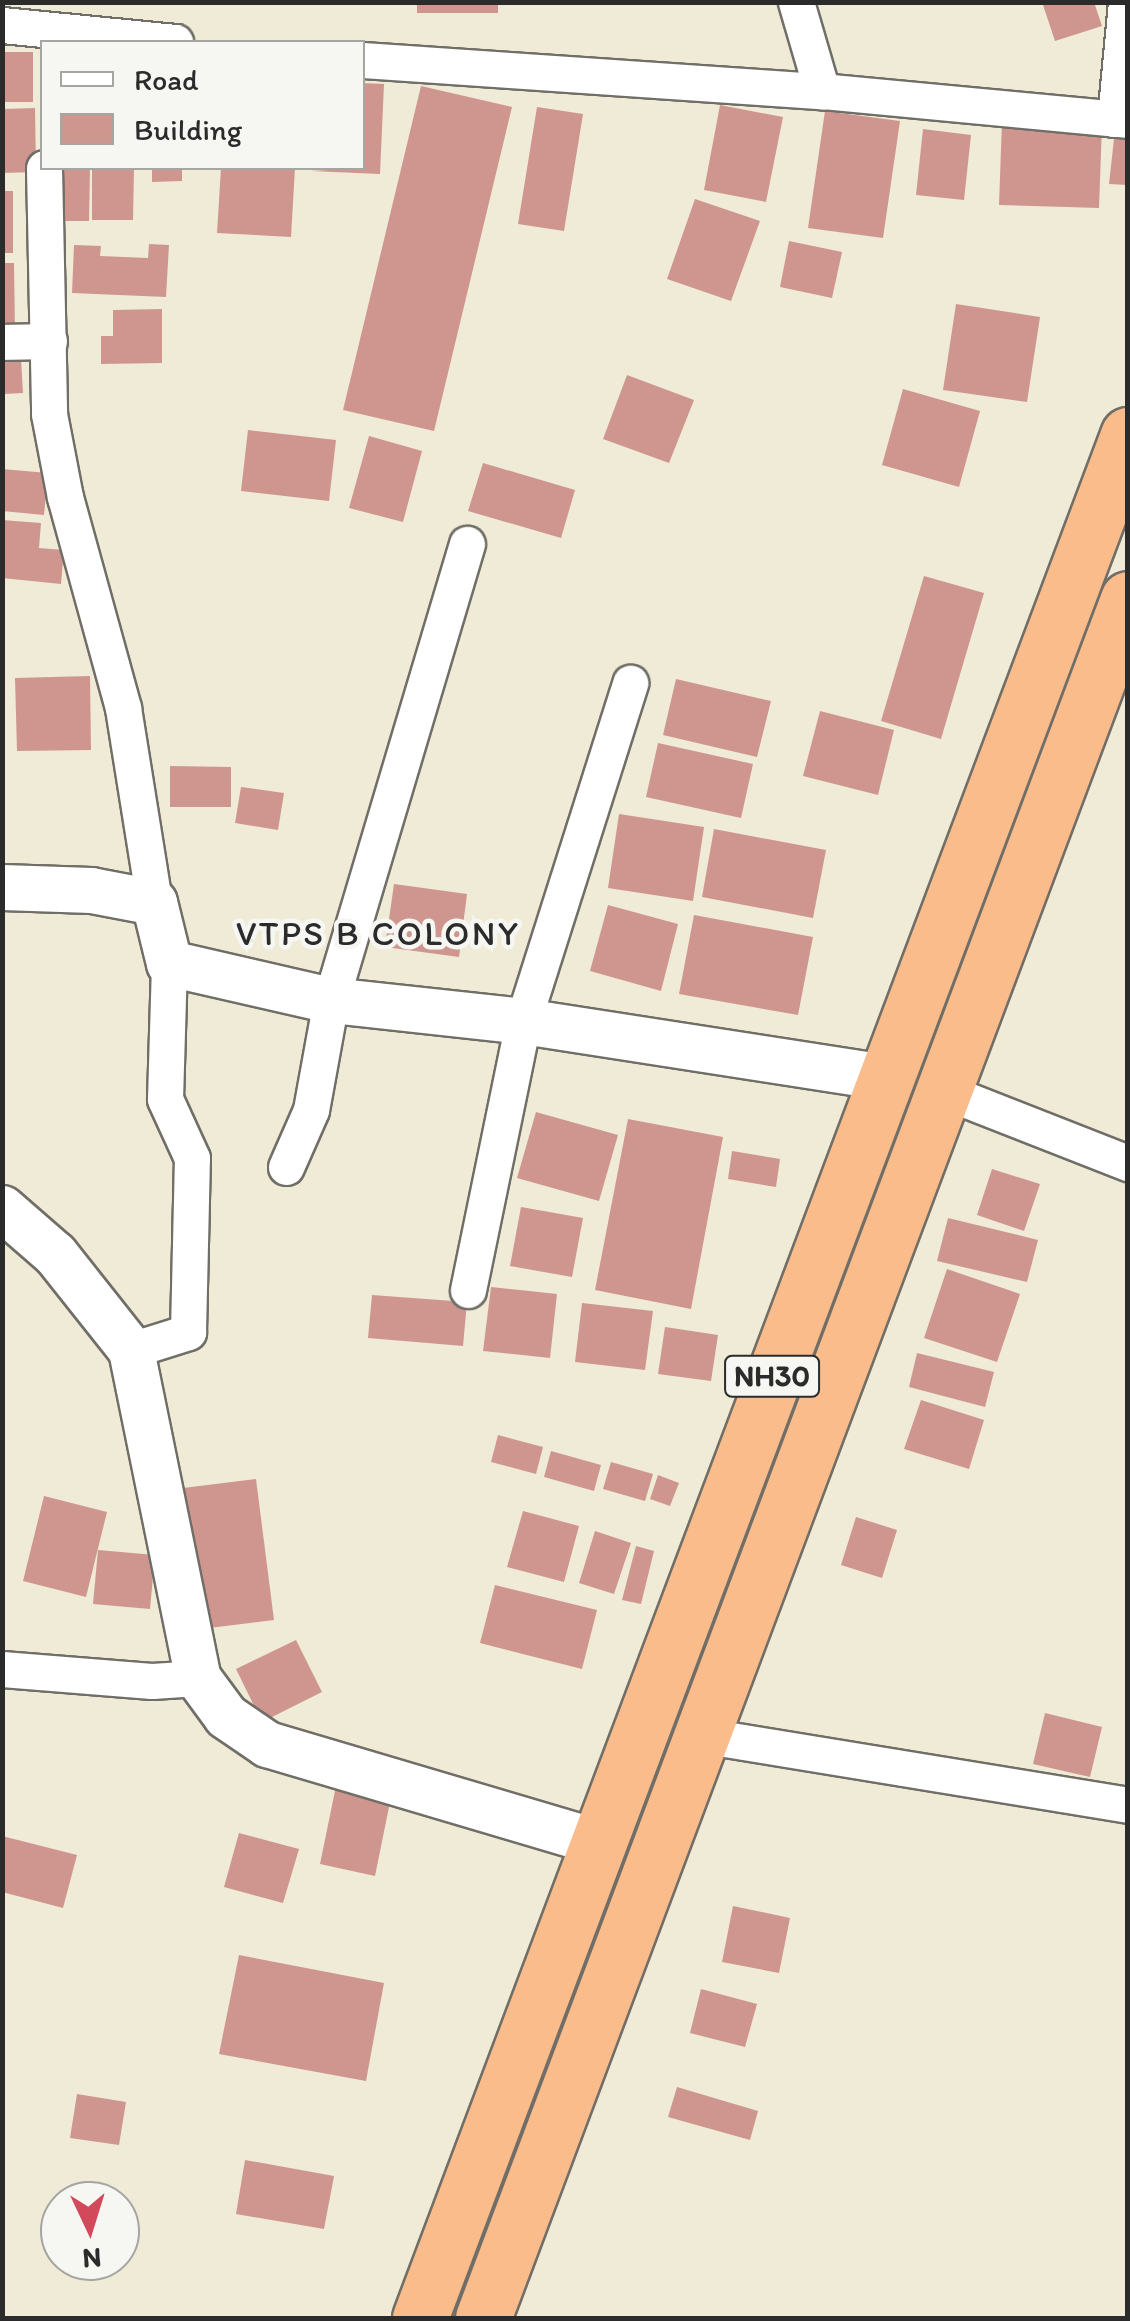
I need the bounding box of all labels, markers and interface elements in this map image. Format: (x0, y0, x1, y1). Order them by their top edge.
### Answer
legend (40, 40, 365, 170)
text: Road (134, 61, 199, 98)
text: Building (134, 111, 242, 148)
district label: VTPS B COLONY (235, 912, 521, 954)
road number: NH30 (722, 1351, 822, 1401)
north arrow (40, 2181, 140, 2281)
text: N (81, 2241, 103, 2277)

